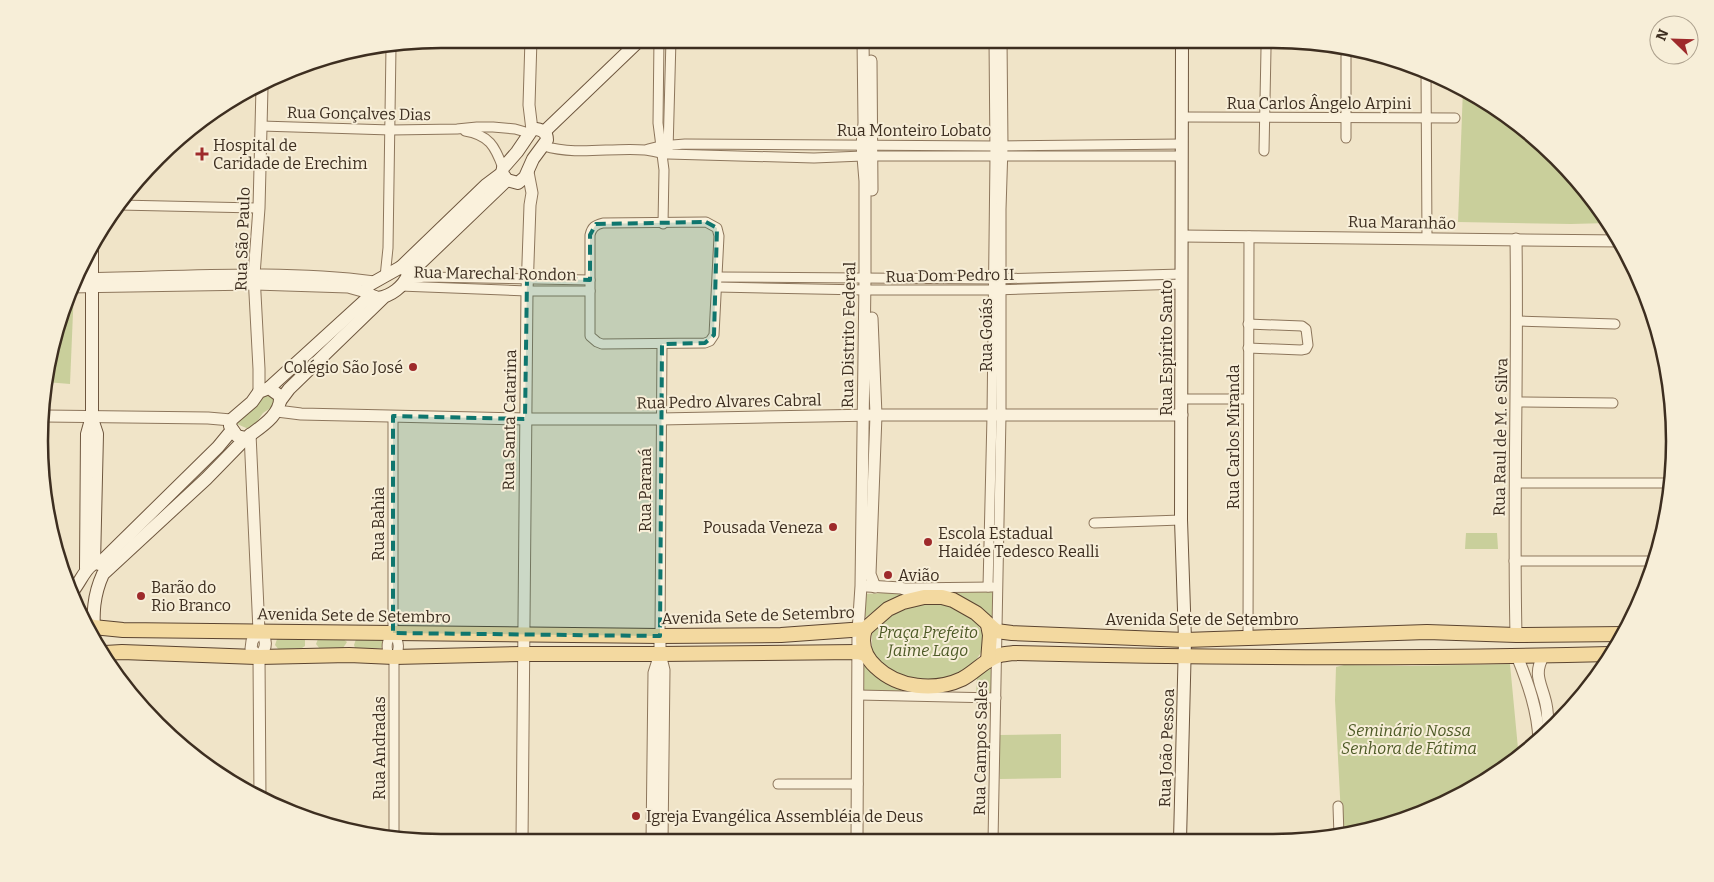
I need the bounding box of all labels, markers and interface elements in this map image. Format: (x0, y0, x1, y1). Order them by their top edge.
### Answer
north arrow (1649, 15, 1699, 65)
text: N (1653, 27, 1673, 43)
street label: Rua Carlos Ângelo Arpini (1226, 93, 1412, 113)
street label: Rua Gonçalves Dias (287, 103, 431, 124)
street label: Rua Monteiro Lobato (837, 121, 991, 140)
place label: Hospital de Caridade de Erechim (213, 136, 367, 173)
marker: Hospital de Caridade de Erechim (195, 147, 209, 161)
street label: Rua São Paulo (231, 187, 254, 291)
street label: Rua Maranhão (1348, 212, 1456, 233)
street label: Rua Distrito Federal (838, 261, 859, 408)
street label: Rua Marechal Rondon (413, 263, 577, 284)
street label: Rua Dom Pedro II (885, 265, 1015, 286)
street label: Rua Espírito Santo (1157, 280, 1176, 416)
street label: Rua Goiás (977, 298, 996, 372)
street label: Rua Santa Catarina (499, 349, 520, 491)
place label: Colégio São José (284, 358, 403, 377)
street label: Rua Raul de M. e Silva (1490, 358, 1511, 516)
marker: Colégio São José (407, 361, 419, 373)
street label: Rua Carlos Miranda (1224, 364, 1243, 509)
street label: Rua Pedro Alvares Cabral (636, 390, 822, 413)
street label: Rua Paraná (636, 448, 655, 532)
street label: Rua Bahia (369, 487, 388, 561)
place label: Pousada Veneza (703, 518, 823, 537)
marker: Pousada Veneza (827, 521, 839, 533)
place label: Escola Estadual Haidée Tedesco Realli (938, 524, 1100, 561)
marker: Escola Estadual Haidée Tedesco Realli (922, 536, 934, 548)
place label: Avião (898, 566, 939, 585)
marker: Avião (882, 569, 894, 581)
place label: Barão do Rio Branco (151, 578, 231, 615)
marker: Barão do Rio Branco (135, 590, 147, 602)
street label: Avenida Sete de Setembro (661, 603, 855, 628)
street label: Avenida Sete de Setembro (257, 604, 451, 627)
street label: Avenida Sete de Setembro (1105, 610, 1299, 629)
park label: Praça Prefeito Jaime Lago (878, 623, 978, 660)
street label: Rua Campos Sales (970, 680, 991, 816)
street label: Rua João Pessoa (1155, 688, 1178, 808)
street label: Rua Andradas (370, 696, 389, 800)
park label: Seminário Nossa Senhora de Fátima (1341, 721, 1477, 758)
place label: Igreja Evangélica Assembléia de Deus (646, 807, 923, 826)
marker: Igreja Evangélica Assembléia de Deus (630, 810, 642, 822)

